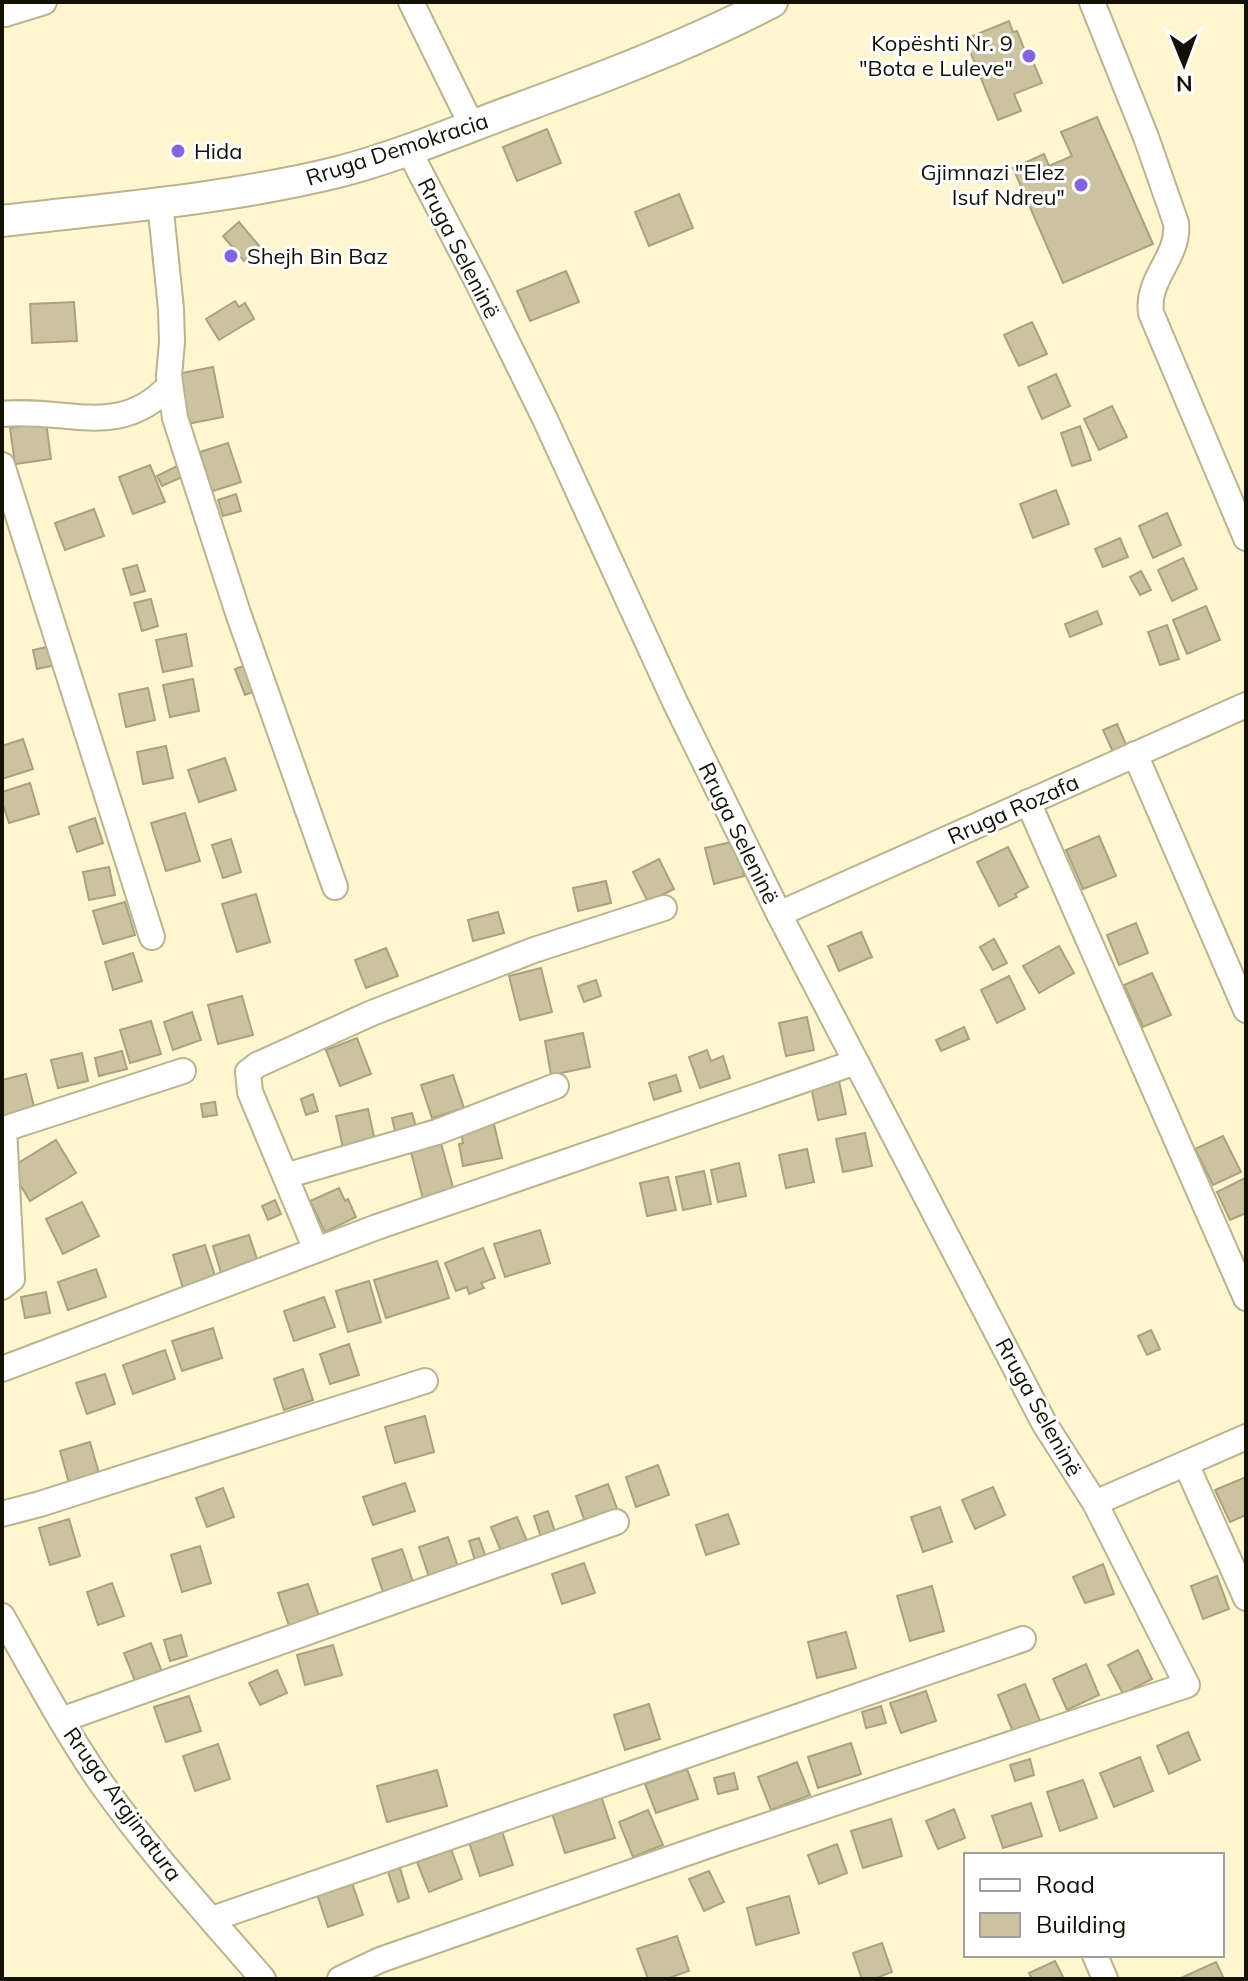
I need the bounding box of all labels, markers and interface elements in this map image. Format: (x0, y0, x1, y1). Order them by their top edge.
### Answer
north arrow (1144, 24, 1224, 104)
place label: Kopështi Nr. 9 "Bota e Luleve" (859, 29, 1013, 82)
marker: Kopështi Nr. 9 "Bota e Luleve" (1020, 47, 1038, 65)
text: N (1176, 70, 1193, 98)
street label: Rruga Demokracia (302, 106, 492, 192)
place label: Hida (194, 137, 243, 165)
marker: Hida (169, 142, 187, 160)
place label: Gjimnazi "Elez Isuf Ndreu" (921, 158, 1065, 211)
street label: Rruga Seleninë (412, 173, 506, 323)
marker: Gjimnazi "Elez Isuf Ndreu" (1072, 176, 1090, 194)
place label: Shejh Bin Baz (247, 242, 388, 270)
marker: Shejh Bin Baz (222, 247, 240, 265)
street label: Rruga Seleninë (693, 758, 785, 908)
street label: Rruga Rozafa (943, 768, 1083, 850)
street label: Rruga Seleninë (989, 1333, 1089, 1481)
street label: Rruga Argjinatura (58, 1722, 188, 1886)
legend (964, 1853, 1224, 1957)
text: Road (1036, 1869, 1095, 1899)
text: Building (1036, 1909, 1126, 1939)

